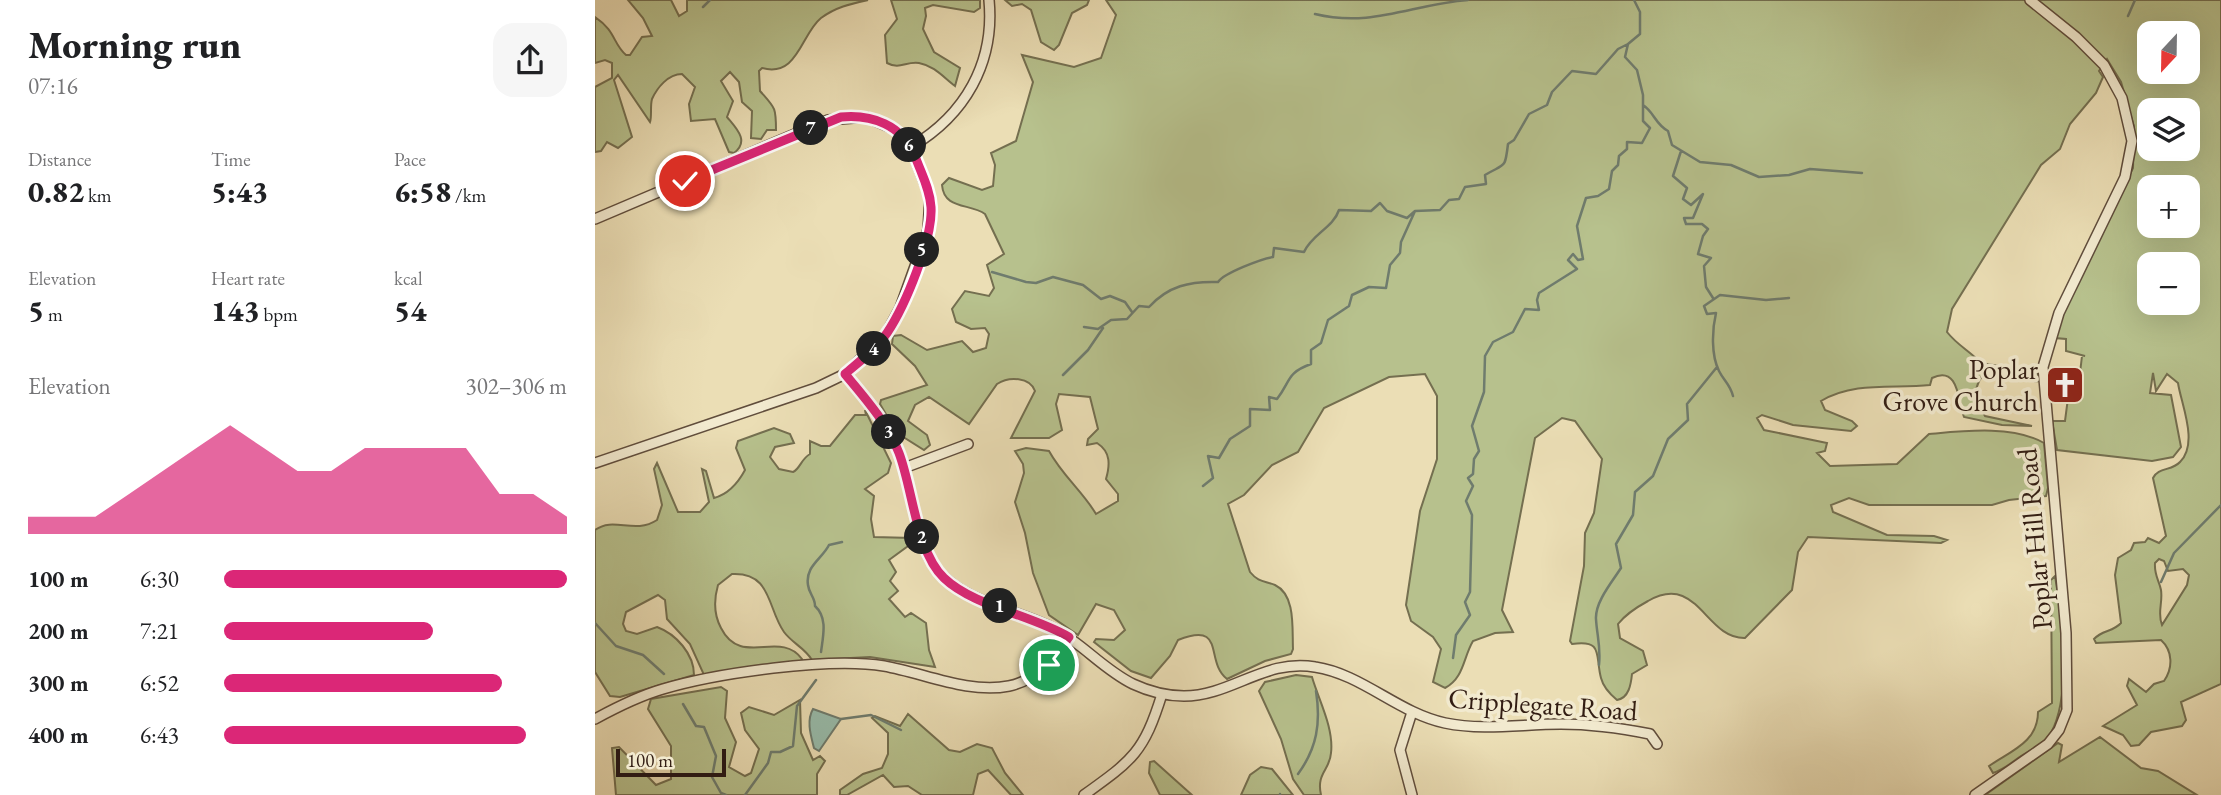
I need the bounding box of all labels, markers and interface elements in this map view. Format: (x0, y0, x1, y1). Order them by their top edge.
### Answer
text: Morning run (28, 20, 241, 69)
north arrow (2137, 21, 2200, 84)
map controls (2137, 21, 2200, 315)
button: share (493, 23, 567, 97)
text: 07:16 (28, 71, 78, 101)
button: layers (2137, 98, 2200, 161)
pin: 7 (793, 110, 829, 146)
text: 7 (805, 115, 816, 140)
pin: 6 (891, 128, 927, 162)
text: 6 (903, 132, 914, 157)
text: Distance (28, 147, 91, 172)
text: Time (211, 147, 251, 172)
text: Pace (394, 147, 426, 172)
pin (655, 151, 715, 211)
icon: check (666, 162, 704, 200)
text: 0.82 (28, 172, 84, 211)
text: 5:43 (211, 172, 268, 211)
text: 6:58 (394, 172, 451, 211)
button: + (2137, 175, 2200, 238)
text: km (84, 183, 112, 208)
text: /km (451, 183, 486, 208)
pin: 5 (905, 232, 939, 268)
text: 5 (916, 237, 927, 262)
button: − (2137, 252, 2200, 315)
text: Elevation (28, 266, 96, 291)
text: Heart rate (211, 266, 285, 291)
text: kcal (394, 266, 423, 291)
text: 5 (28, 291, 44, 330)
text: 143 (211, 291, 260, 330)
text: 54 (394, 291, 426, 330)
text: m (44, 302, 63, 327)
text: bpm (260, 302, 298, 327)
pin: 4 (857, 332, 891, 366)
text: 4 (868, 336, 879, 361)
place label: Poplar Grove Church (1882, 351, 2039, 419)
church icon: Poplar Grove Church (2044, 364, 2086, 406)
text: Elevation (28, 371, 111, 401)
text: 302–306 m (466, 371, 567, 401)
pin: 3 (871, 414, 907, 450)
text: 3 (883, 419, 894, 444)
street label: Poplar Hill Road (2008, 446, 2060, 631)
pin: 2 (905, 520, 939, 554)
text: 2 (916, 524, 927, 549)
text: 100 m (28, 564, 89, 594)
text: 6:30 (140, 564, 179, 594)
pin: 1 (983, 588, 1017, 624)
text: 1 (994, 593, 1005, 618)
text: 200 m (28, 616, 89, 646)
text: 7:21 (140, 616, 179, 646)
pin (1019, 635, 1079, 695)
icon: arrive (1030, 646, 1068, 684)
text: 300 m (28, 668, 89, 698)
text: 6:52 (140, 668, 179, 698)
street label: Cripplegate Road (1447, 679, 1640, 729)
text: 400 m (28, 720, 89, 750)
text: 6:43 (140, 720, 179, 750)
scale bar (616, 746, 726, 778)
text: 100 m (627, 748, 673, 773)

